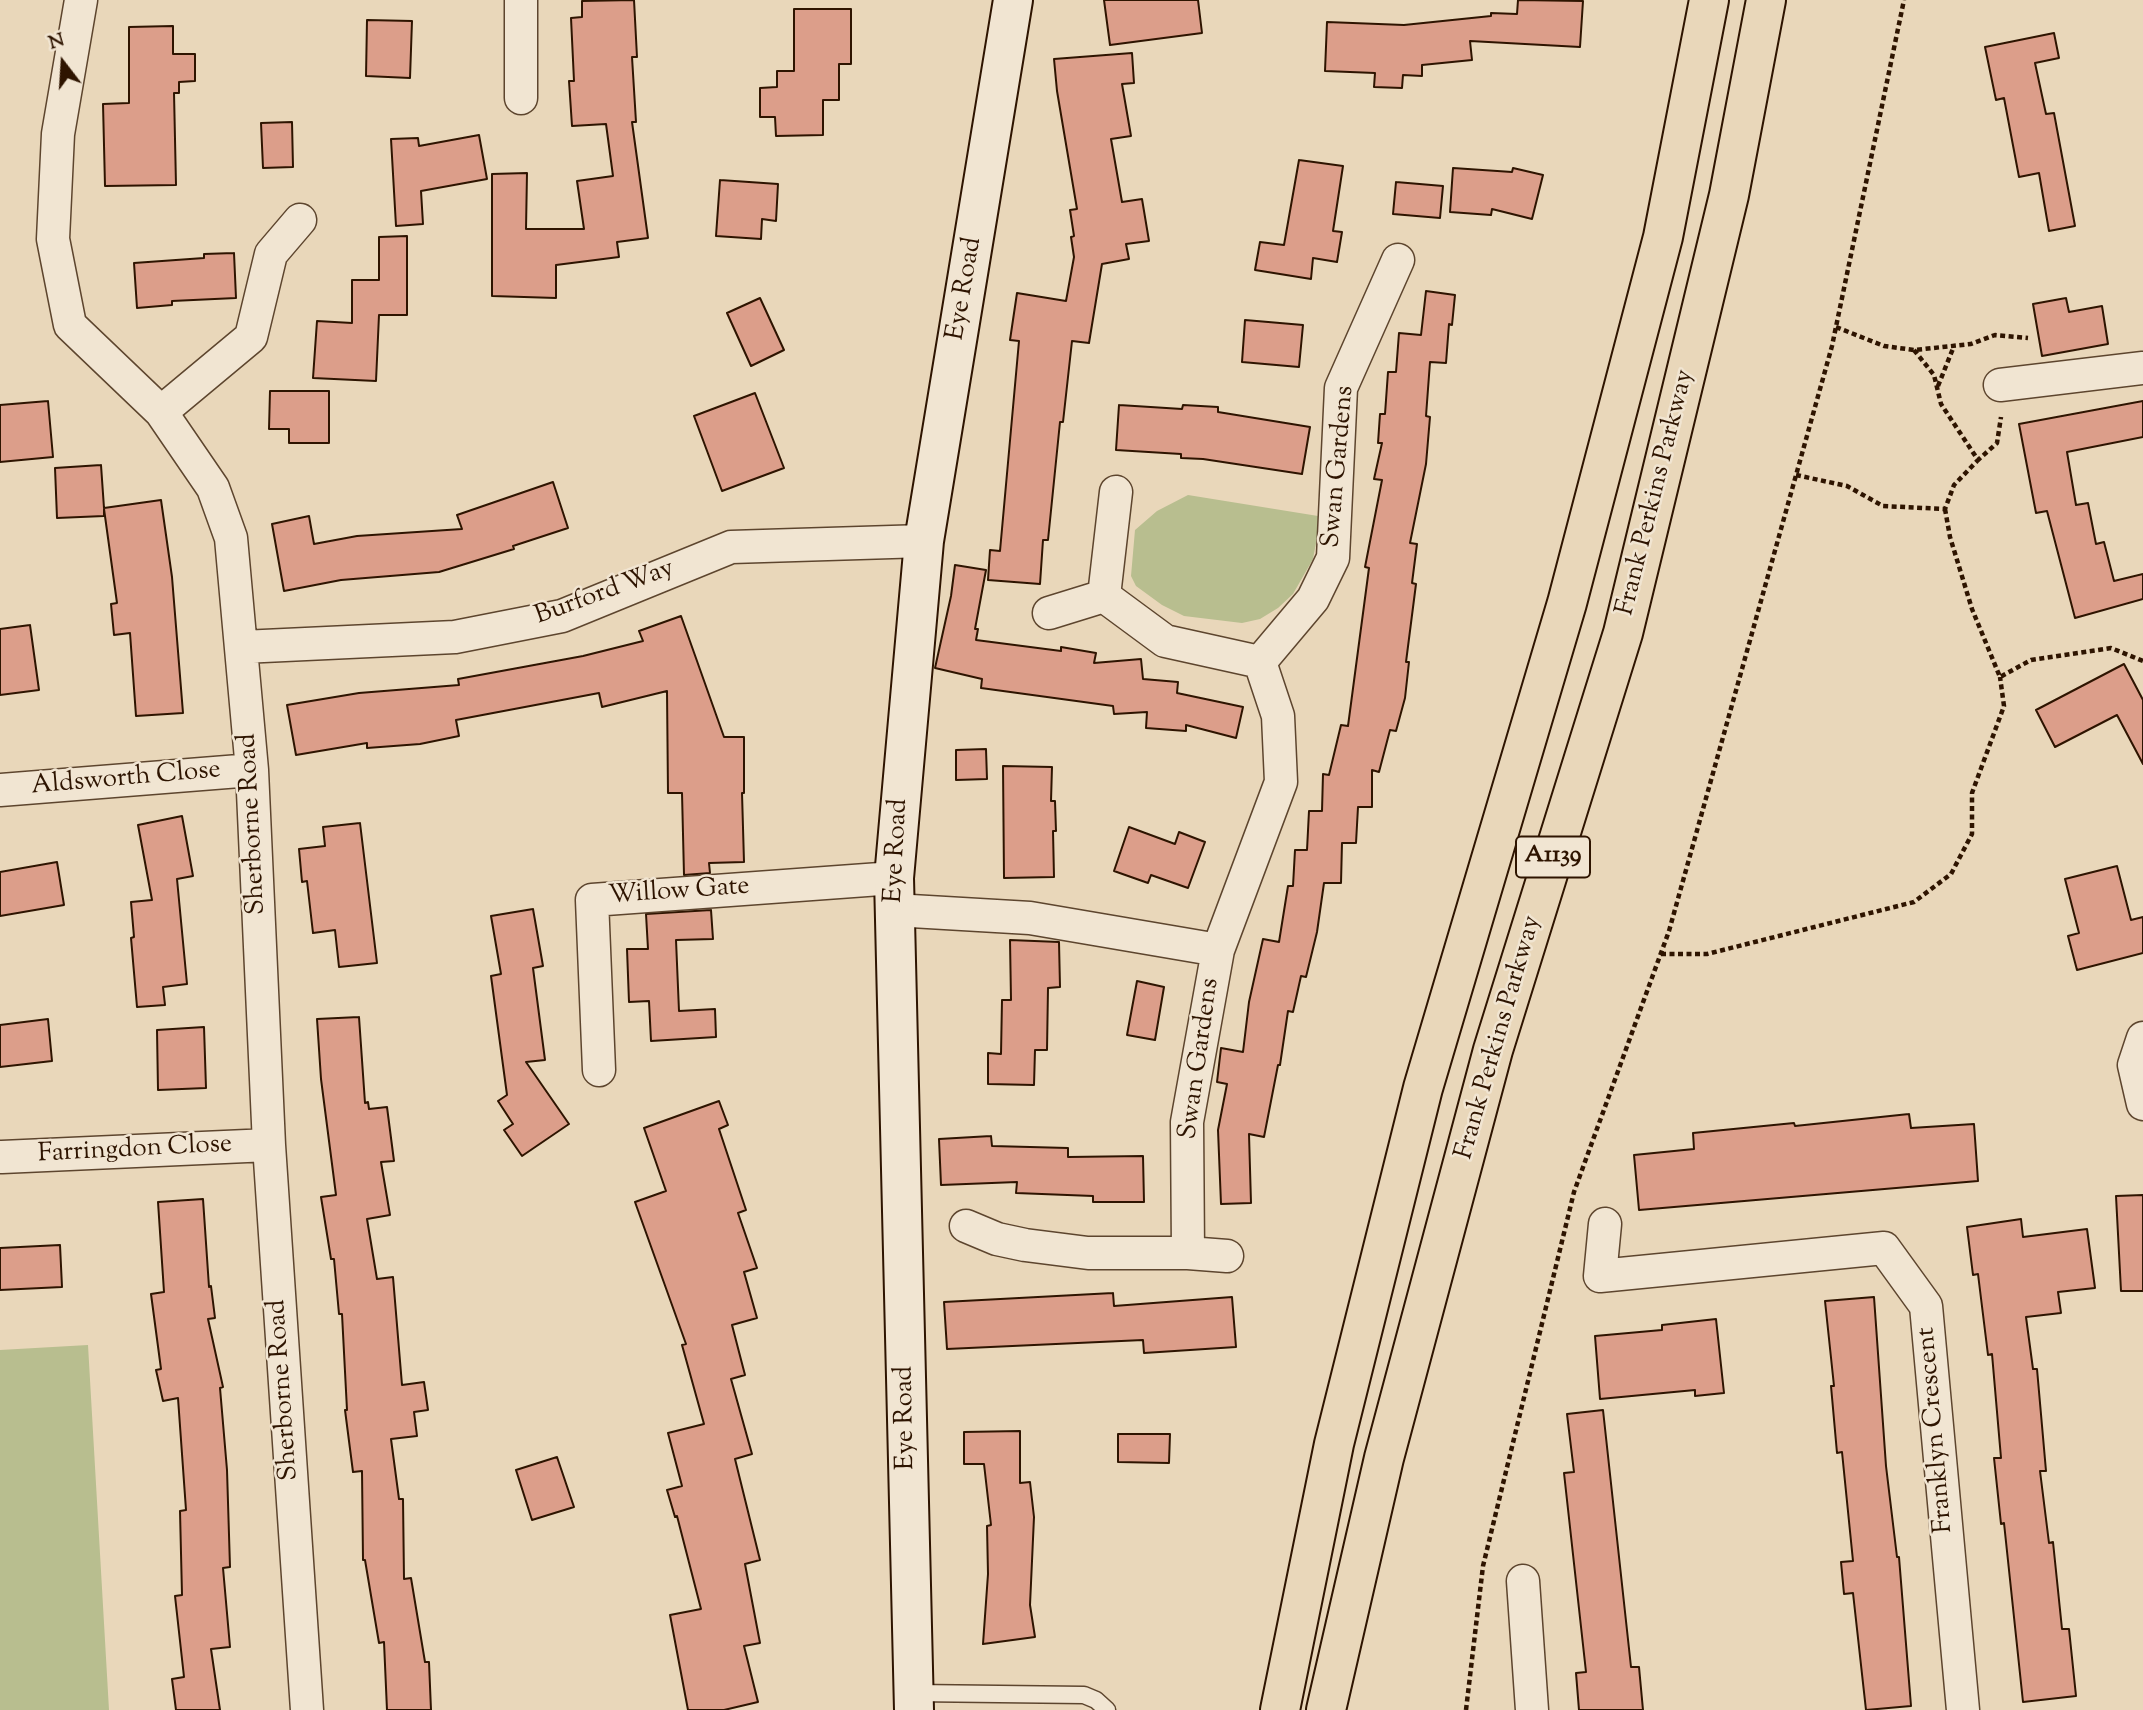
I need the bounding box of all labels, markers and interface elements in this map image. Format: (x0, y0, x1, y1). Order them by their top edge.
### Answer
text: N (46, 27, 68, 58)
north arrow (28, 28, 98, 98)
street label: Eye Road (942, 235, 990, 343)
street label: Frank Perkins Parkway (1611, 367, 1703, 619)
street label: Swan Gardens (1317, 385, 1363, 549)
street label: Burford Way (531, 554, 679, 634)
street label: Sherborne Road (234, 733, 274, 915)
street label: Aldsworth Close (30, 756, 222, 804)
street label: Eye Road (880, 798, 916, 904)
road number: A1139 (1516, 836, 1590, 878)
street label: Willow Gate (607, 873, 751, 913)
street label: Frank Perkins Parkway (1450, 913, 1550, 1163)
street label: Swan Gardens (1174, 976, 1228, 1142)
street label: Farringdon Close (37, 1130, 233, 1172)
street label: Sherborne Road (263, 1298, 307, 1482)
street label: Franklyn Crescent (1912, 1326, 1962, 1534)
street label: Eye Road (890, 1366, 924, 1470)

